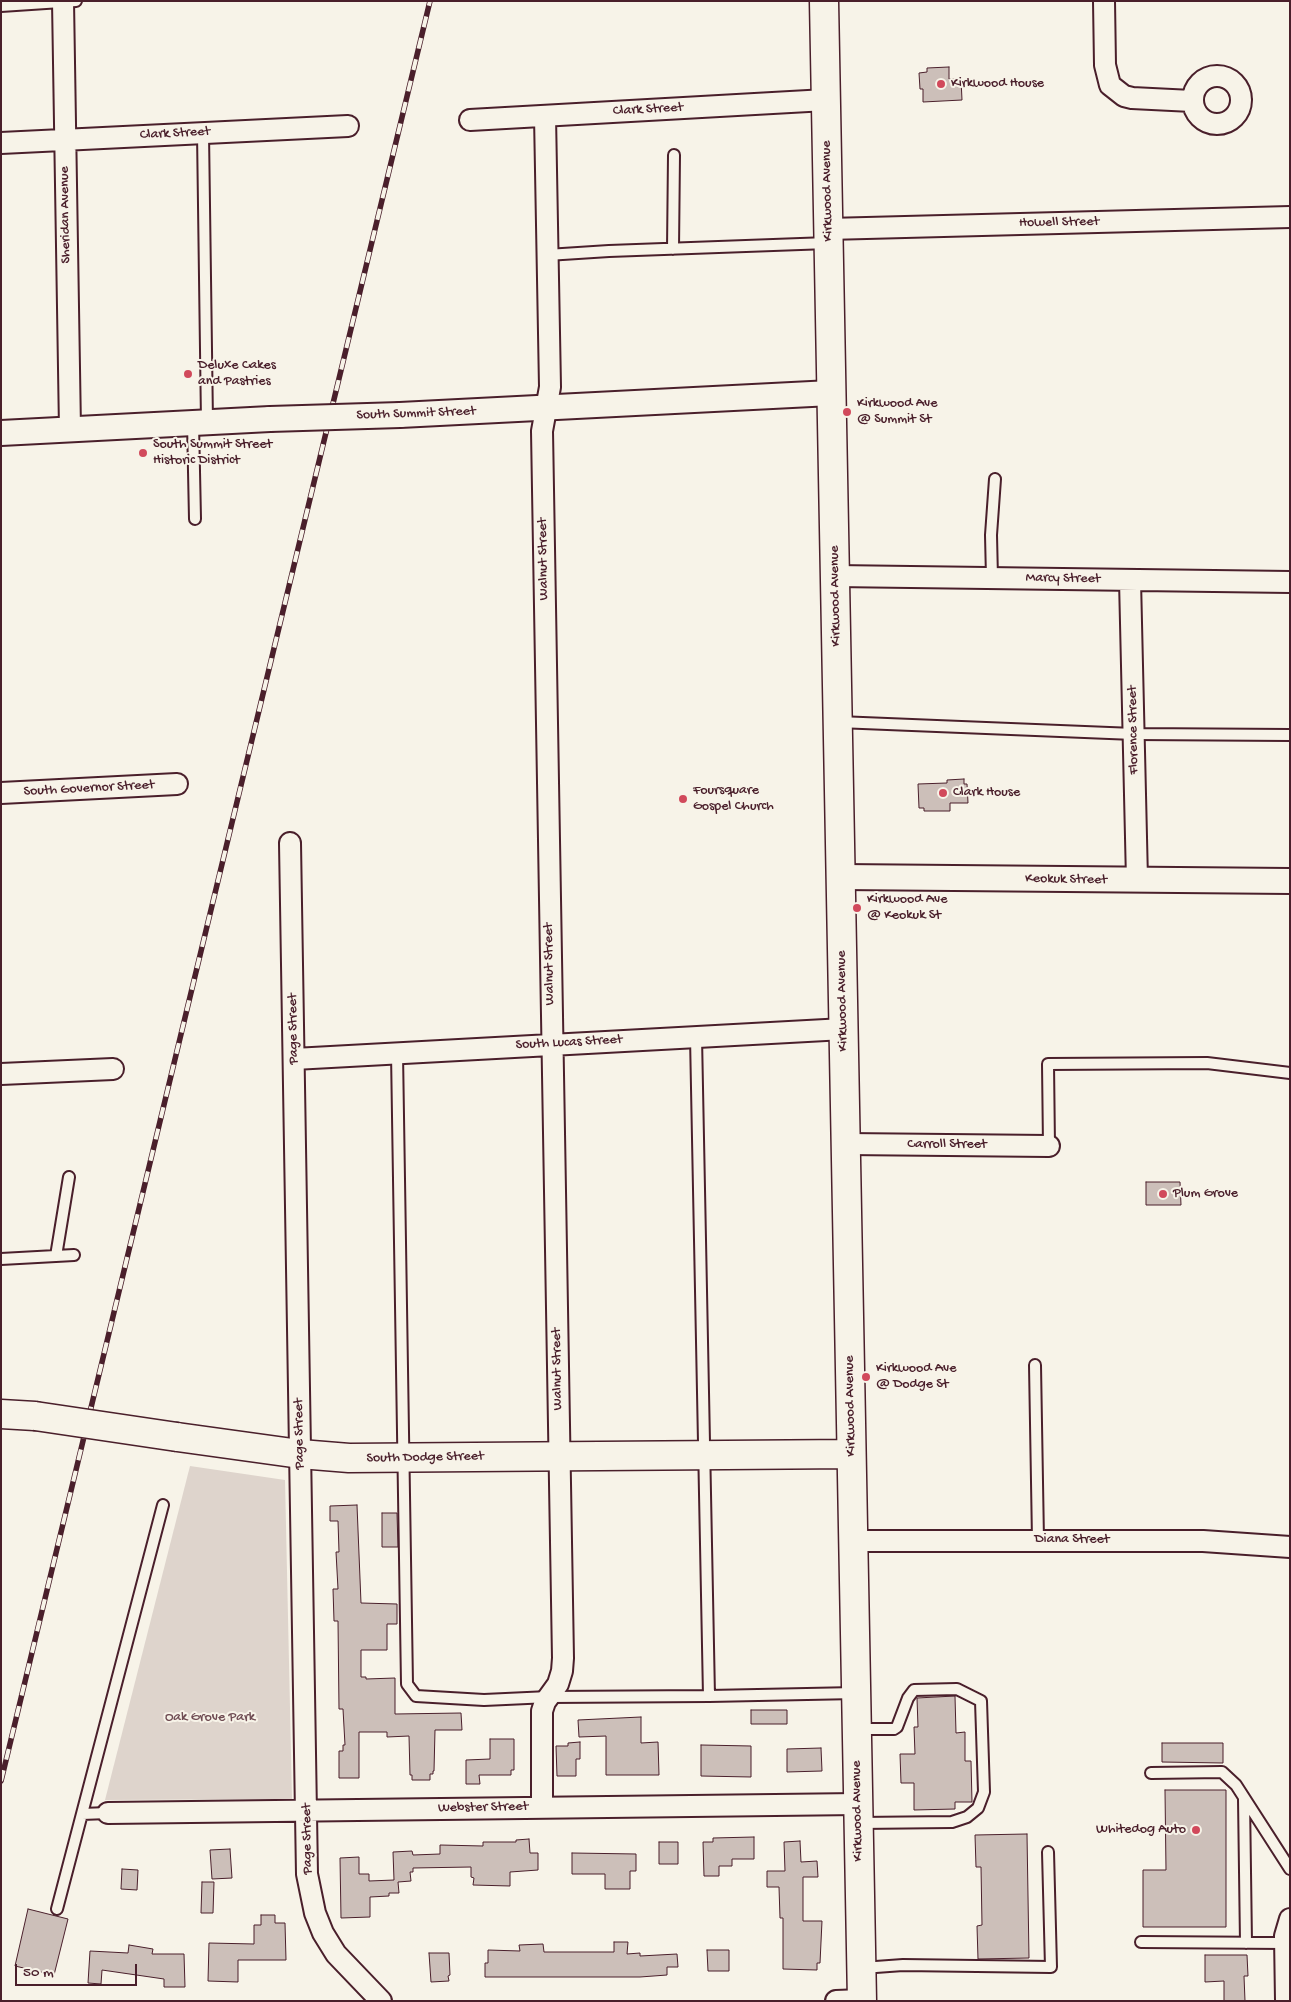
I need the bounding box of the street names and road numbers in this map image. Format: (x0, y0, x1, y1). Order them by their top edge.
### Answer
street label: Clark Street (612, 100, 684, 120)
street label: Clark Street (139, 124, 211, 144)
street label: Kirkwood Avenue (819, 140, 837, 242)
street label: Sheridan Avenue (57, 166, 75, 264)
street label: Howell Street (1019, 214, 1099, 232)
street label: South Summit Street (356, 404, 476, 424)
street label: Walnut Street (535, 518, 553, 600)
street label: Kirkwood Avenue (827, 545, 845, 647)
street label: Marcy Street (1025, 570, 1101, 588)
street label: Florence Street (1125, 685, 1143, 775)
street label: South Governor Street (23, 777, 155, 801)
street label: Keokuk Street (1025, 871, 1107, 889)
street label: Walnut Street (541, 923, 559, 1005)
street label: Kirkwood Avenue (834, 950, 852, 1052)
street label: Page Street (285, 993, 303, 1065)
street label: South Lucas Street (515, 1032, 623, 1054)
street label: Carroll Street (907, 1137, 987, 1153)
street label: Walnut Street (549, 1328, 567, 1410)
street label: Kirkwood Avenue (842, 1355, 860, 1457)
street label: Page Street (291, 1398, 309, 1470)
street label: South Dodge Street (366, 1449, 484, 1467)
street label: Diana Street (1034, 1532, 1110, 1548)
street label: Kirkwood Avenue (849, 1760, 867, 1862)
street label: Webster Street (438, 1799, 528, 1817)
street label: Page Street (299, 1803, 317, 1875)

